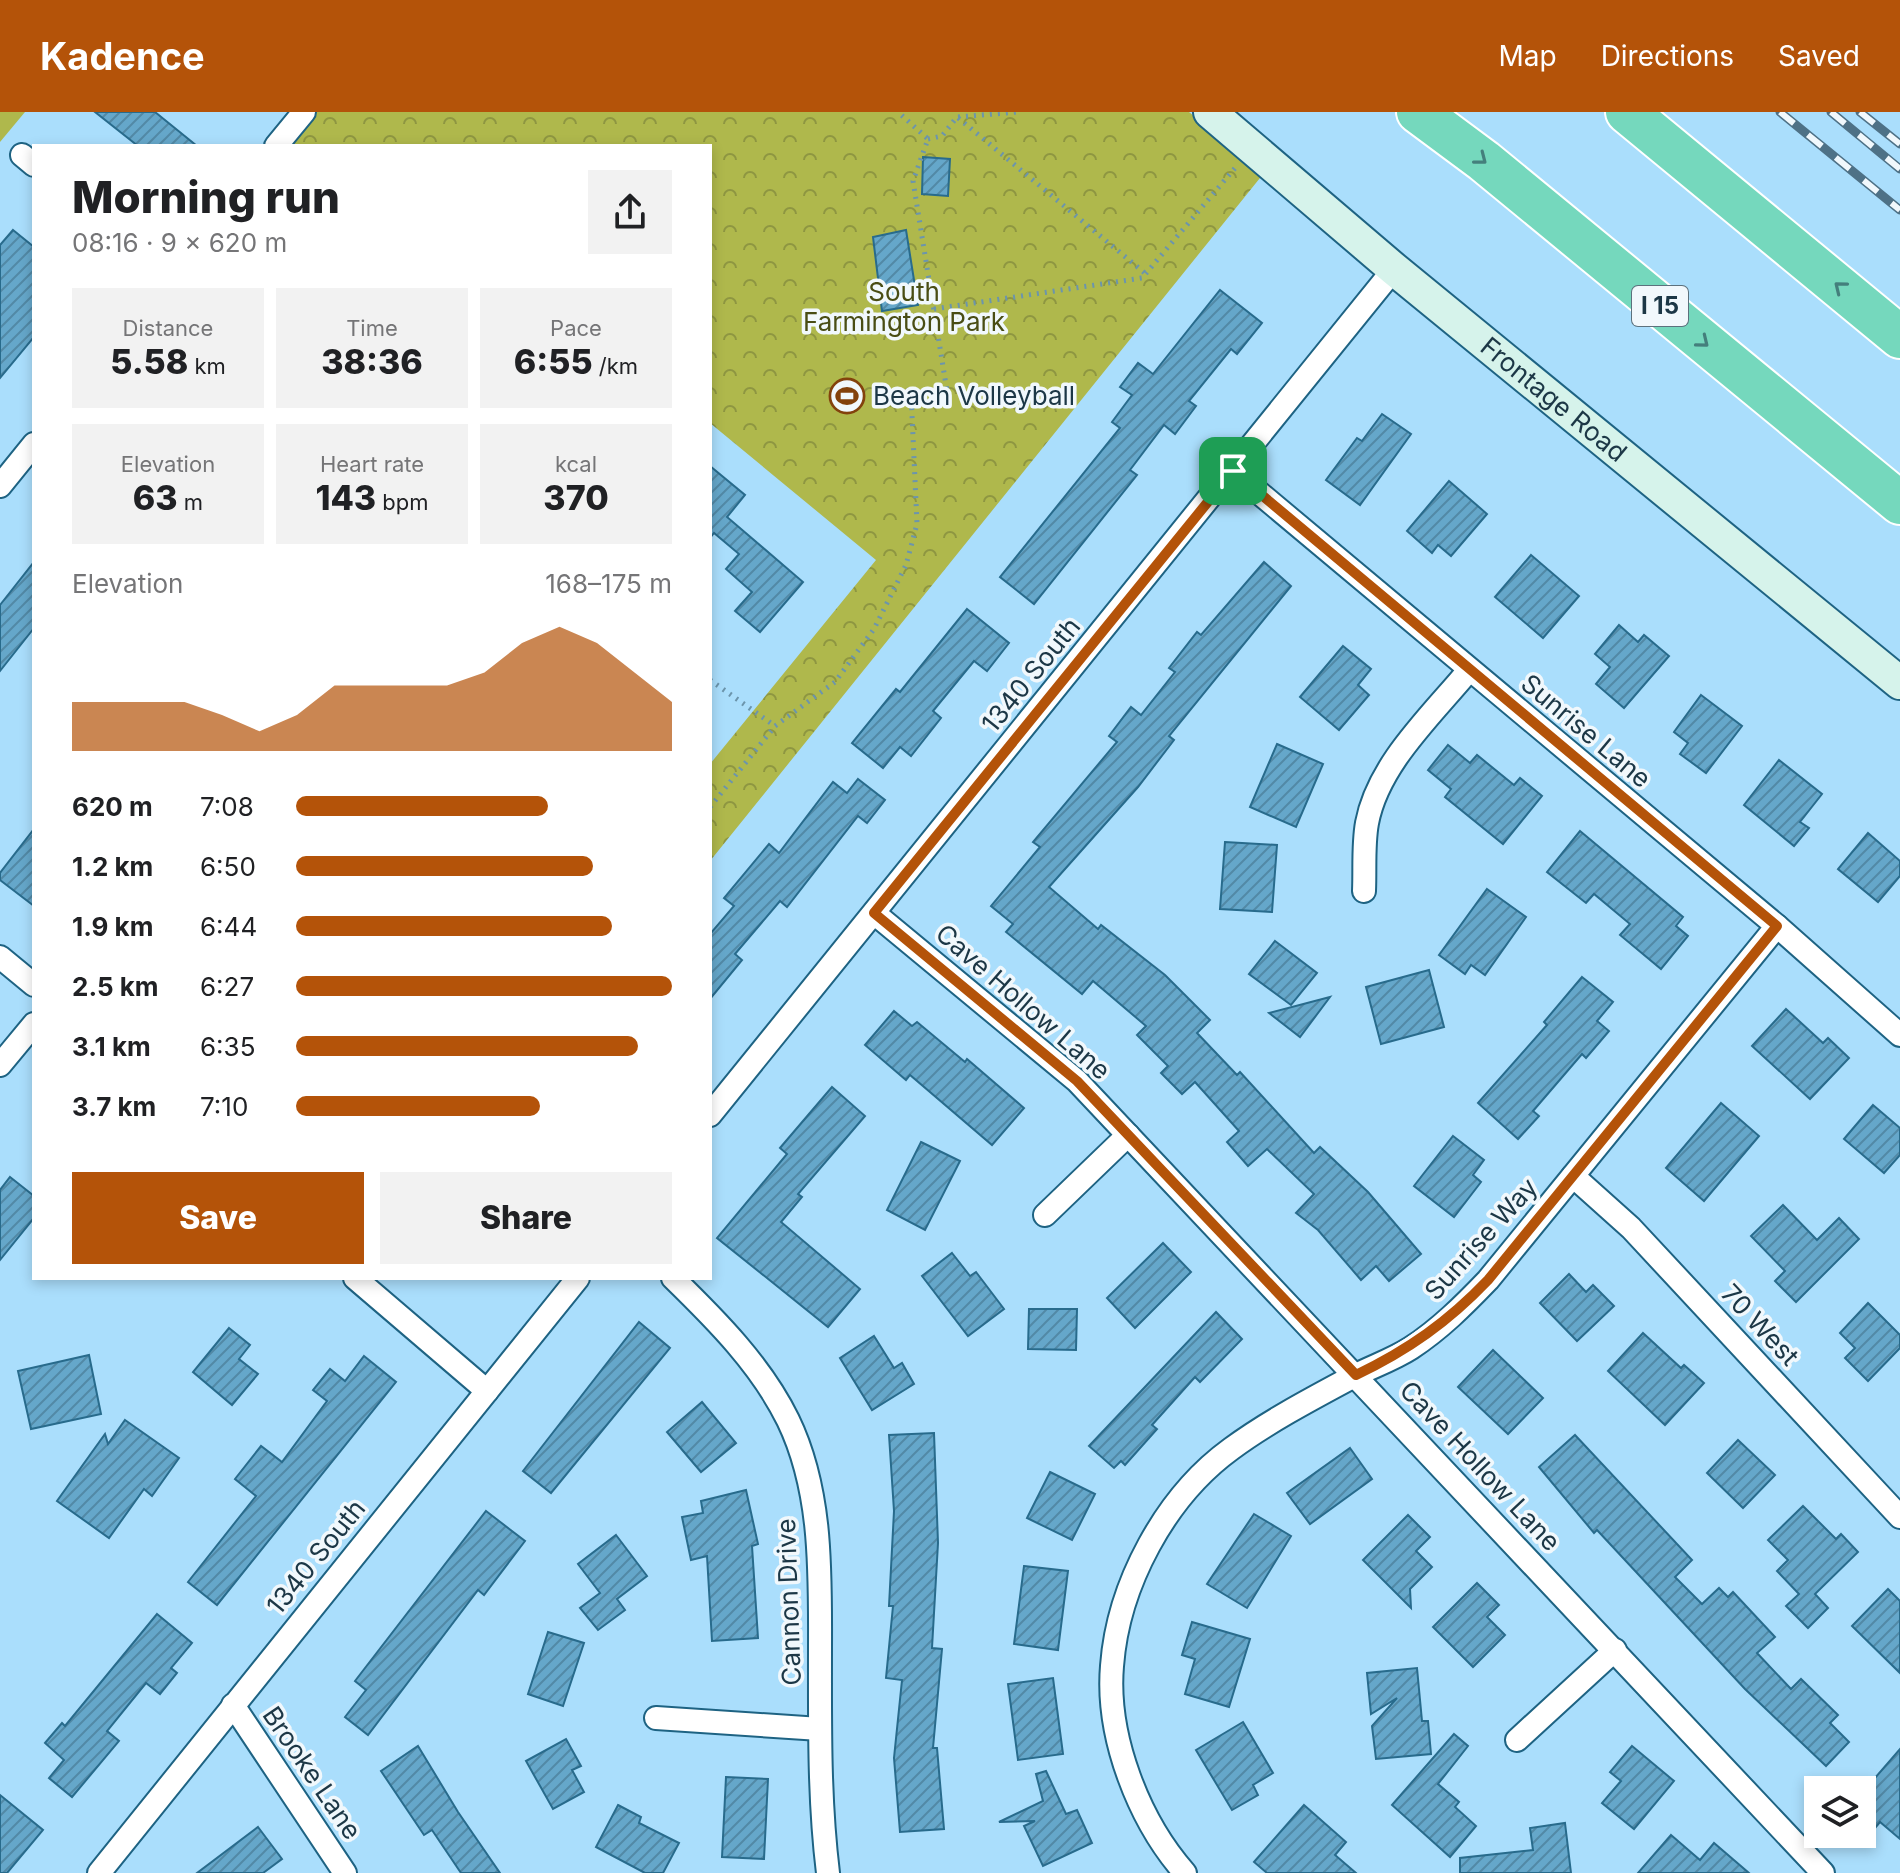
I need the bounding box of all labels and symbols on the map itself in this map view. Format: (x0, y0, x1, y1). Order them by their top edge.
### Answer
one-way arrow (1472, 149, 1486, 164)
park label: South Farmington Park (803, 276, 1005, 337)
one-way arrow (1835, 282, 1849, 297)
road number: I 15 (1632, 286, 1688, 326)
street label: Frontage Road (1475, 330, 1633, 468)
one-way arrow (1694, 332, 1709, 346)
sports icon: Beach Volleyball (828, 377, 866, 415)
place label: Beach Volleyball (873, 380, 1075, 411)
pin (1199, 437, 1267, 505)
street label: 1340 South (975, 611, 1086, 738)
street label: Sunrise Lane (1515, 667, 1658, 794)
street label: Cave Hollow Lane (930, 917, 1117, 1086)
street label: Sunrise Way (1418, 1171, 1543, 1306)
street label: 70 West (1715, 1278, 1806, 1372)
street label: Cave Hollow Lane (1394, 1374, 1567, 1557)
street label: 1340 South (260, 1493, 371, 1620)
street label: Cannon Drive (770, 1518, 807, 1686)
street label: Brooke Lane (257, 1700, 368, 1845)

